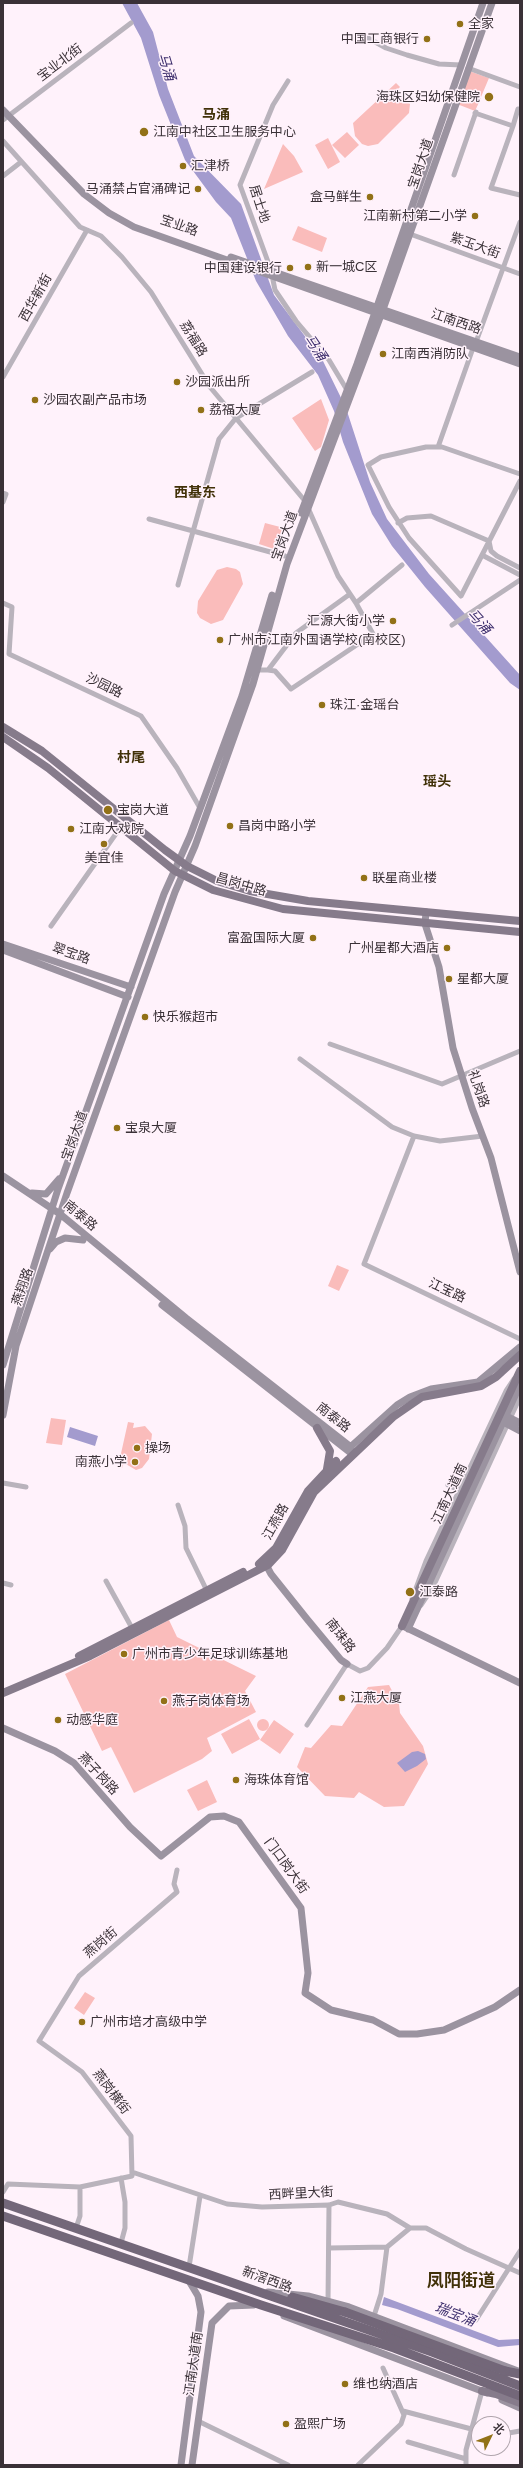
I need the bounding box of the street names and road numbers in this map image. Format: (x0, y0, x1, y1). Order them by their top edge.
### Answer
street label: 宝业北街 (35, 41, 85, 85)
street label: 宝岗大道 (405, 137, 437, 191)
street label: 居士地 (246, 183, 272, 225)
street label: 宝业路 (158, 212, 200, 240)
street label: 紫玉大街 (448, 230, 502, 262)
street label: 西华新街 (17, 271, 55, 325)
street label: 江南西路 (429, 306, 483, 338)
street label: 荔福路 (176, 318, 210, 360)
street label: 宝岗大道 (269, 509, 301, 563)
street label: 沙园路 (83, 670, 125, 702)
street label: 昌岗中路 (214, 870, 268, 900)
street label: 翠宝路 (50, 940, 92, 968)
street label: 礼岗路 (464, 1068, 492, 1110)
street label: 宝岗大道 (59, 1109, 91, 1163)
street label: 南泰路 (60, 1197, 100, 1235)
street label: 燕翔路 (9, 1266, 37, 1308)
street label: 江宝路 (426, 1276, 468, 1306)
street label: 南泰路 (313, 1400, 353, 1436)
street label: 江南大道南 (429, 1461, 471, 1527)
street label: 江燕路 (260, 1501, 292, 1543)
street label: 南珠路 (322, 1616, 358, 1656)
street label: 燕子岗路 (75, 1750, 121, 1798)
street label: 门口岗大街 (261, 1835, 311, 1897)
street label: 燕岗街 (81, 1924, 121, 1962)
street label: 燕岗横街 (89, 2067, 133, 2117)
street label: 西畔里大街 (268, 2185, 334, 2203)
street label: 新滘西路 (240, 2264, 294, 2296)
street label: 江南大道南 (182, 2331, 206, 2397)

